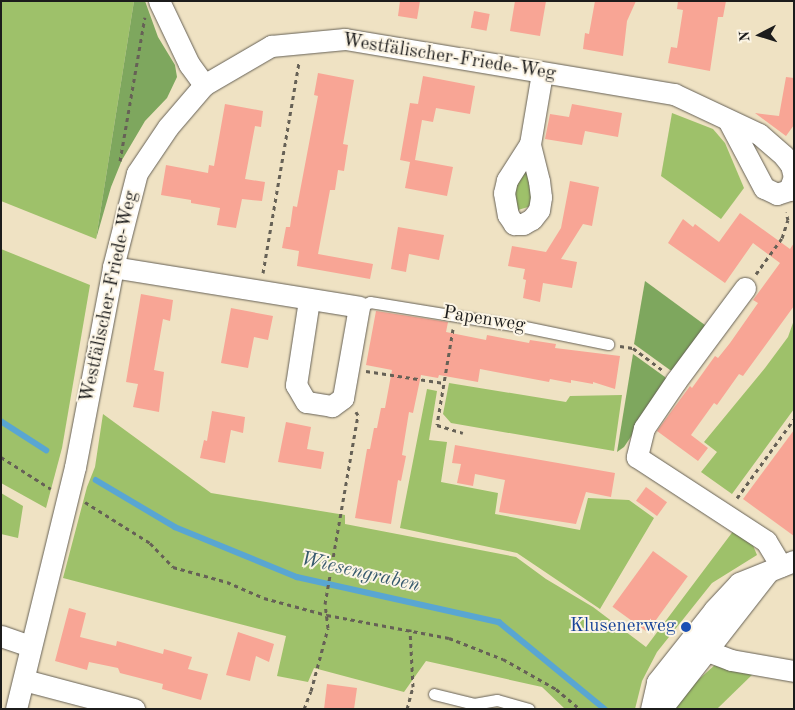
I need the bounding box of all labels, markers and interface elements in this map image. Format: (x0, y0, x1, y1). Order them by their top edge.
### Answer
north arrow (735, 10, 785, 60)
street label: Westfälischer-Friede-Weg (340, 30, 558, 86)
text: N (738, 30, 752, 42)
street label: Westfälischer-Friede-Weg (76, 189, 144, 405)
street label: Papenweg (441, 302, 527, 338)
water label: Wiesengraben (298, 548, 422, 598)
place label: Klusenerweg (570, 616, 676, 638)
marker: Klusenerweg (680, 621, 692, 633)

